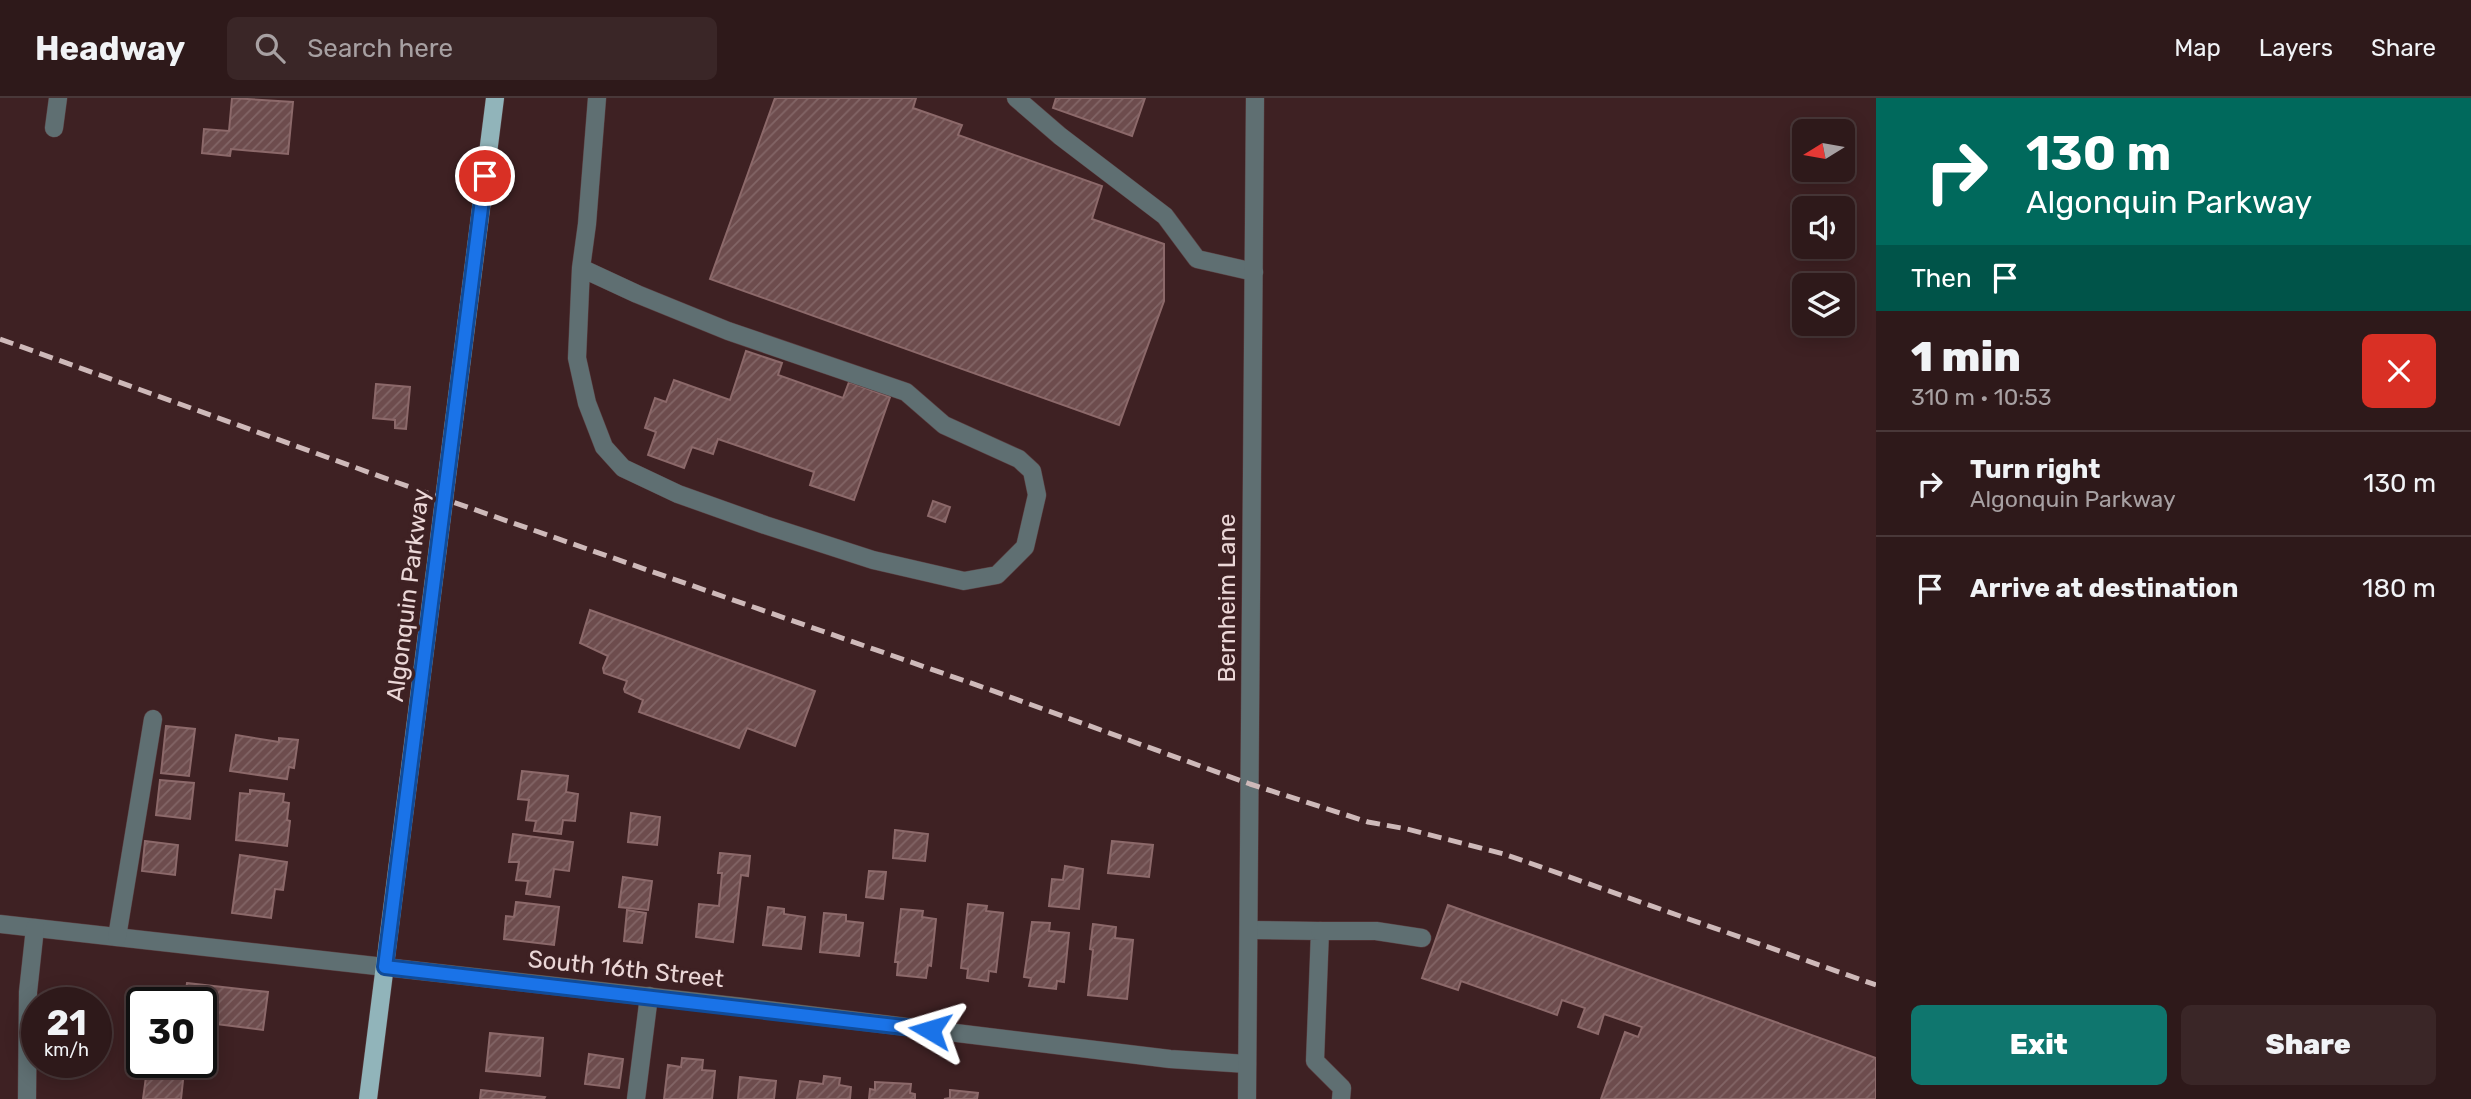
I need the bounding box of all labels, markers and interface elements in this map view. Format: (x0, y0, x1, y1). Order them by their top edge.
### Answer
search box (227, 17, 717, 80)
text: Headway (35, 29, 185, 68)
icon: search (251, 29, 289, 67)
text: Search here (307, 33, 453, 64)
text: Map (2174, 34, 2221, 62)
text: Layers (2259, 34, 2333, 62)
text: Share (2371, 34, 2436, 62)
north arrow (1792, 119, 1855, 182)
map controls (1792, 119, 1855, 336)
text: 130 m (2026, 124, 2171, 182)
icon: right (1911, 126, 2002, 217)
pin (455, 146, 515, 206)
icon: arrive (466, 157, 504, 195)
text: Algonquin Parkway (2026, 183, 2312, 221)
button: sound (1792, 196, 1855, 259)
icon: arrive (1986, 259, 2024, 297)
text: Then (1911, 263, 1972, 294)
button: layers (1792, 273, 1855, 336)
text: 1 min (1911, 332, 2021, 382)
button: close (2362, 334, 2436, 408)
text: 310 m · 10:53 (1911, 383, 2052, 411)
text: Turn right (1970, 454, 2100, 485)
icon: right (1911, 465, 1949, 503)
text: 130 m (2363, 468, 2436, 499)
text: Algonquin Parkway (1970, 485, 2176, 513)
street label: Algonquin Parkway (381, 487, 435, 703)
street label: Bernheim Lane (1213, 514, 1241, 682)
icon: arrive (1911, 570, 1949, 608)
text: Arrive at destination (1970, 573, 2238, 604)
text: 180 m (2362, 573, 2436, 604)
street label: South 16th Street (527, 945, 725, 993)
speed limit sign: 30 (126, 987, 217, 1078)
position arrow (893, 993, 967, 1067)
text: 21 (46, 1002, 87, 1044)
button: Exit (1911, 1005, 2167, 1085)
button: Share (2181, 1005, 2436, 1085)
text: km/h (44, 1039, 89, 1061)

